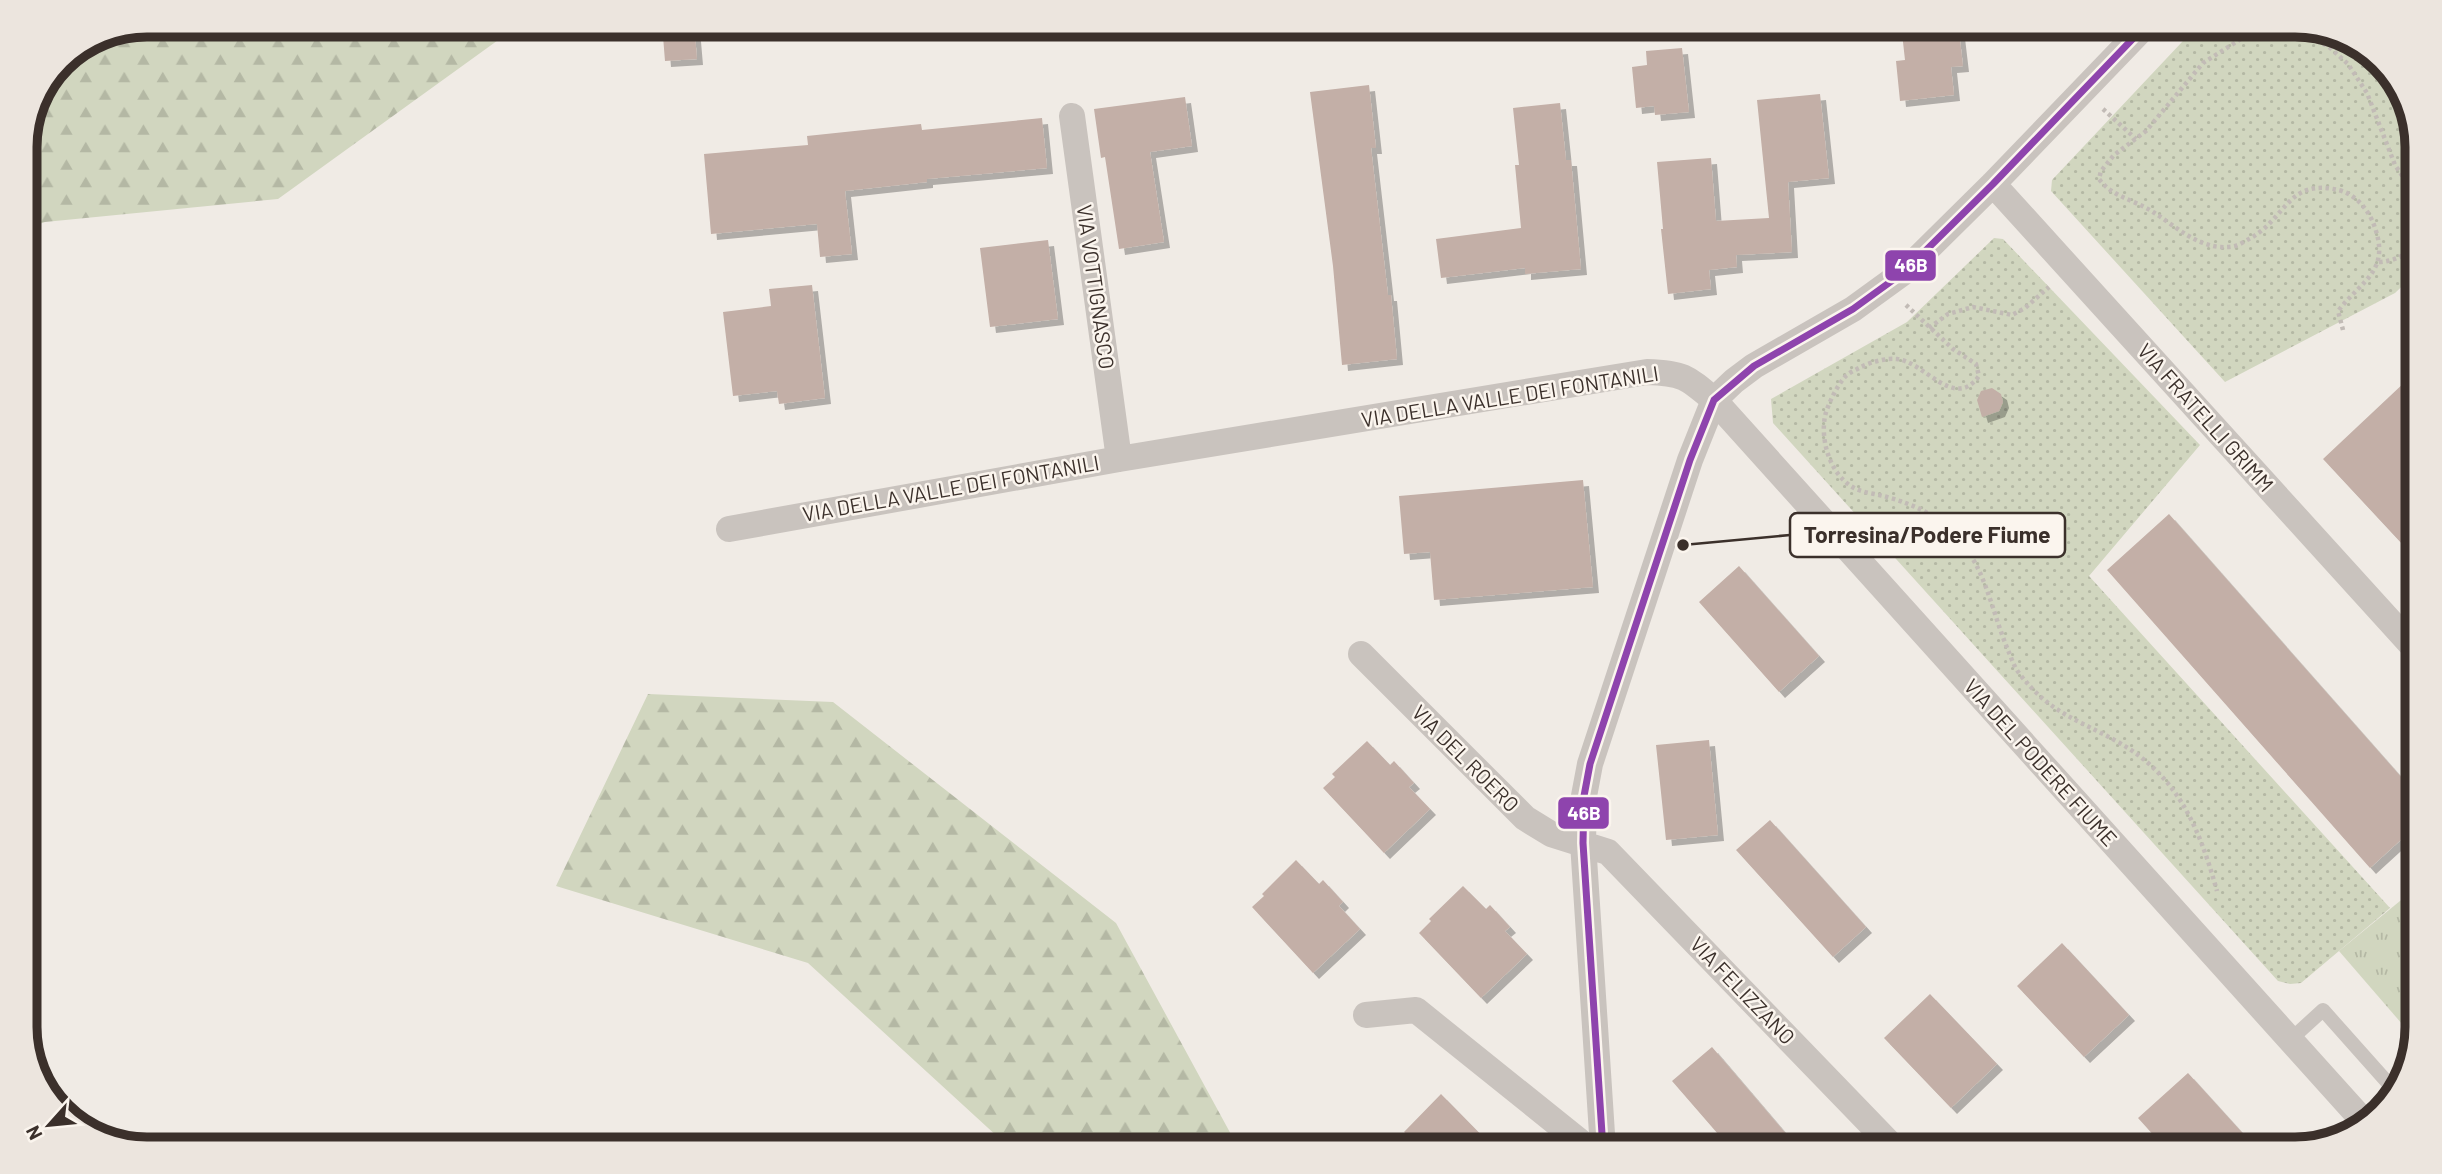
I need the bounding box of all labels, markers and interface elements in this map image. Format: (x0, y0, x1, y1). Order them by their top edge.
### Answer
street label: VIA VOTTIGNASCO (1073, 203, 1120, 371)
line badge: 46B (1884, 249, 1937, 282)
text: 46B (1894, 253, 1928, 276)
street label: VIA FRATELLI GRIMM (2133, 338, 2279, 496)
street label: VIA DELLA VALLE DEI FONTANILI (1359, 360, 1660, 431)
street label: VIA DELLA VALLE DEI FONTANILI (800, 449, 1101, 526)
callout: Torresina/Podere Fiume (1790, 513, 2065, 557)
text: Torresina/Podere Fiume (1803, 520, 2051, 548)
street label: VIA DEL PODERE FIUME (1959, 673, 2123, 851)
street label: VIA DEL ROERO (1407, 699, 1525, 817)
line badge: 46B (1557, 796, 1610, 830)
text: 46B (1567, 801, 1601, 824)
street label: VIA FELIZZANO (1686, 931, 1801, 1049)
north arrow (14, 1090, 84, 1160)
text: N (20, 1122, 47, 1144)

